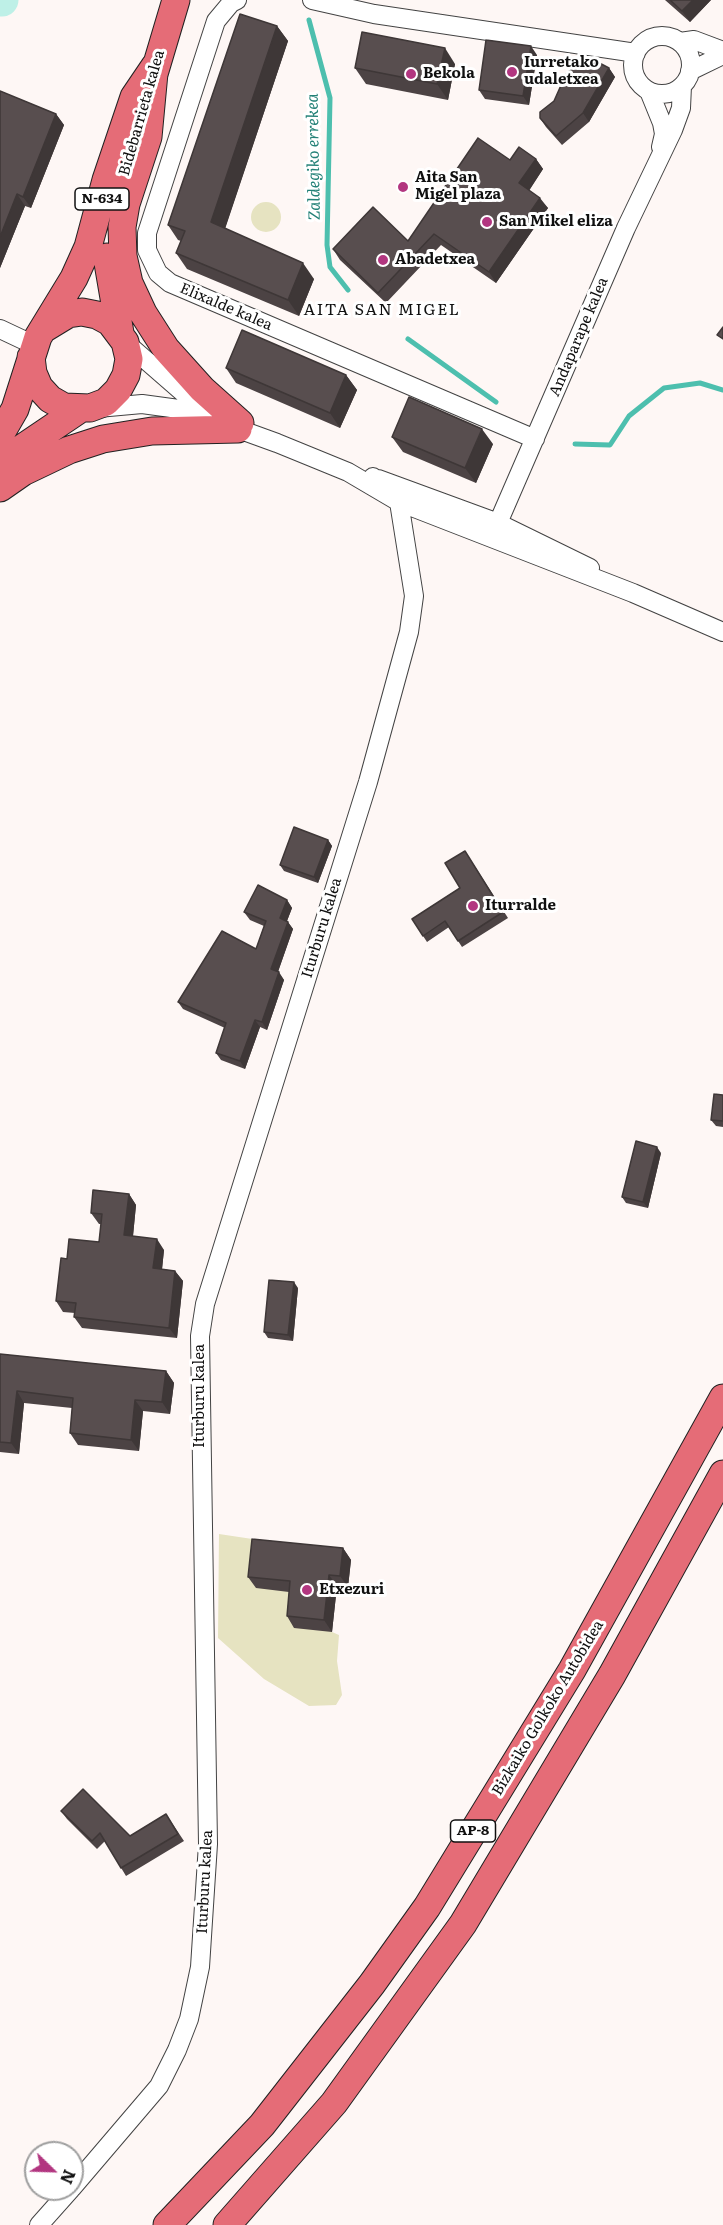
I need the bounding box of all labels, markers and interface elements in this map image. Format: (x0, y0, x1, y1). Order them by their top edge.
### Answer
street label: Bidebarrieta kalea (115, 48, 169, 178)
place label: Iurretako udaletxea (524, 54, 599, 89)
place label: Bekola (423, 65, 475, 83)
marker: Iurretako udaletxea (505, 65, 519, 79)
marker: Bekola (404, 67, 418, 81)
water label: Zaldegiko errekea (303, 93, 325, 221)
place label: Aita San Migel plaza (415, 169, 501, 204)
marker: Aita San Migel plaza (396, 180, 410, 194)
road number: N-634 (75, 188, 129, 210)
place label: San Mikel eliza (499, 213, 613, 231)
marker: San Mikel eliza (480, 215, 494, 229)
place label: Abadetxea (395, 251, 475, 269)
marker: Abadetxea (376, 253, 390, 267)
street label: Andaparape kalea (546, 275, 612, 399)
street label: Elixalde kalea (177, 279, 275, 335)
district label: AITA SAN MIGEL (303, 300, 461, 320)
street label: Iturburu kalea (298, 876, 346, 980)
place label: Iturralde (485, 897, 556, 915)
marker: Iturralde (466, 899, 480, 913)
street label: Iturburu kalea (191, 1344, 209, 1448)
place label: Etxezuri (319, 1581, 384, 1599)
marker: Etxezuri (300, 1583, 314, 1597)
street label: Bizkaiko Golkoko Autobidea (488, 1617, 608, 1799)
road number: AP-8 (450, 1820, 496, 1842)
street label: Iturburu kalea (193, 1830, 217, 1934)
north arrow (24, 2141, 84, 2201)
text: N (55, 2166, 82, 2188)

